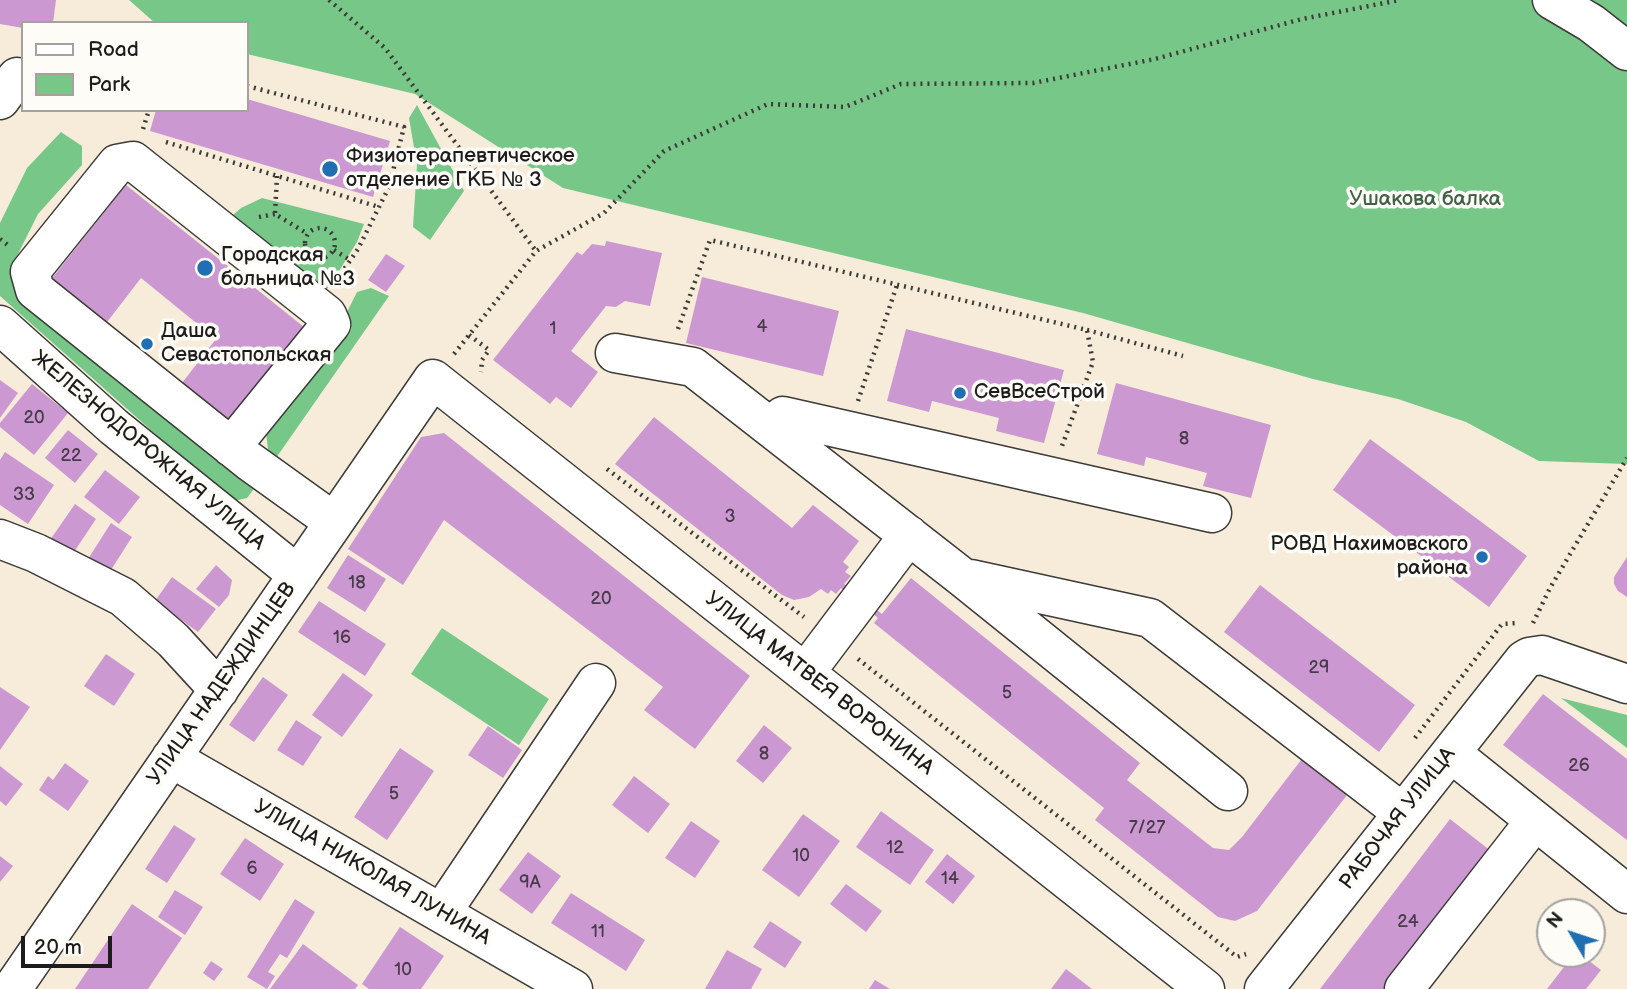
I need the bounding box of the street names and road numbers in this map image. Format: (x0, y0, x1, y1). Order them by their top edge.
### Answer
street label: ЖЕЛЕЗНОДОРОЖНАЯ УЛИЦА (26, 346, 270, 556)
street label: УЛИЦА НАДЕЖДИНЦЕВ (142, 578, 302, 790)
street label: УЛИЦА МАТВЕЯ ВОРОНИНА (700, 587, 938, 781)
street label: РАБОЧАЯ УЛИЦА (1335, 743, 1461, 895)
street label: УЛИЦА НИКОЛАЯ ЛУНИНА (249, 795, 495, 951)

